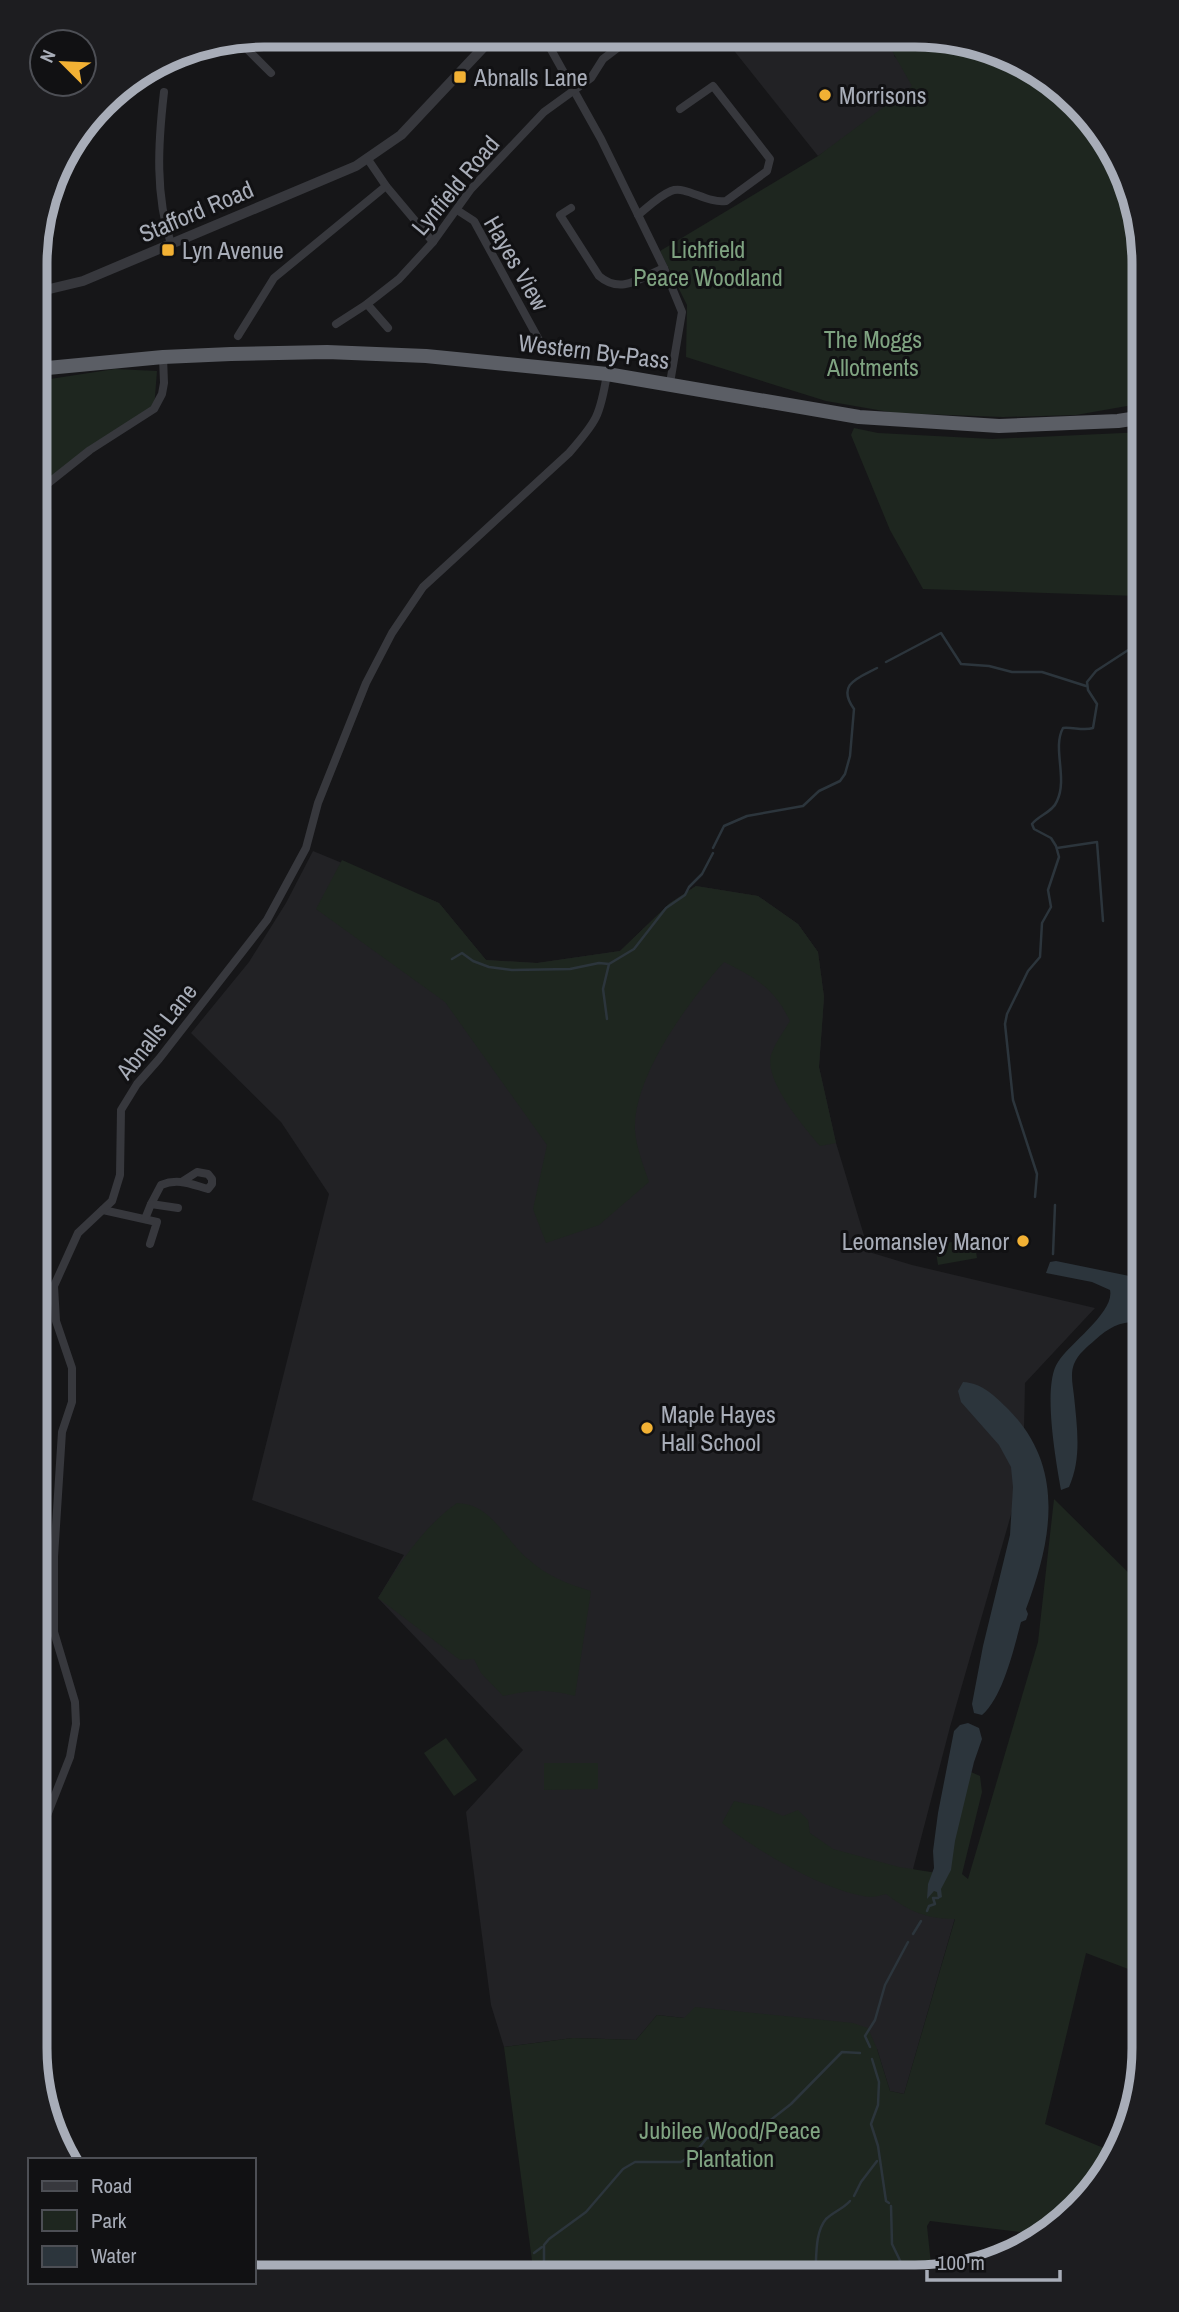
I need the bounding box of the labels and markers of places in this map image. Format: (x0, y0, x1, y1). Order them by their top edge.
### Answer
place label: Abnalls Lane (473, 61, 588, 93)
marker: Abnalls Lane (452, 69, 468, 85)
place label: Morrisons (839, 79, 926, 111)
marker: Morrisons (817, 87, 833, 103)
place label: Lyn Avenue (182, 234, 284, 266)
marker: Lyn Avenue (160, 242, 176, 258)
place label: Leomansley Manor (842, 1225, 1009, 1257)
marker: Leomansley Manor (1015, 1233, 1031, 1249)
place label: Maple Hayes Hall School (661, 1398, 776, 1458)
marker: Maple Hayes Hall School (639, 1420, 655, 1436)

